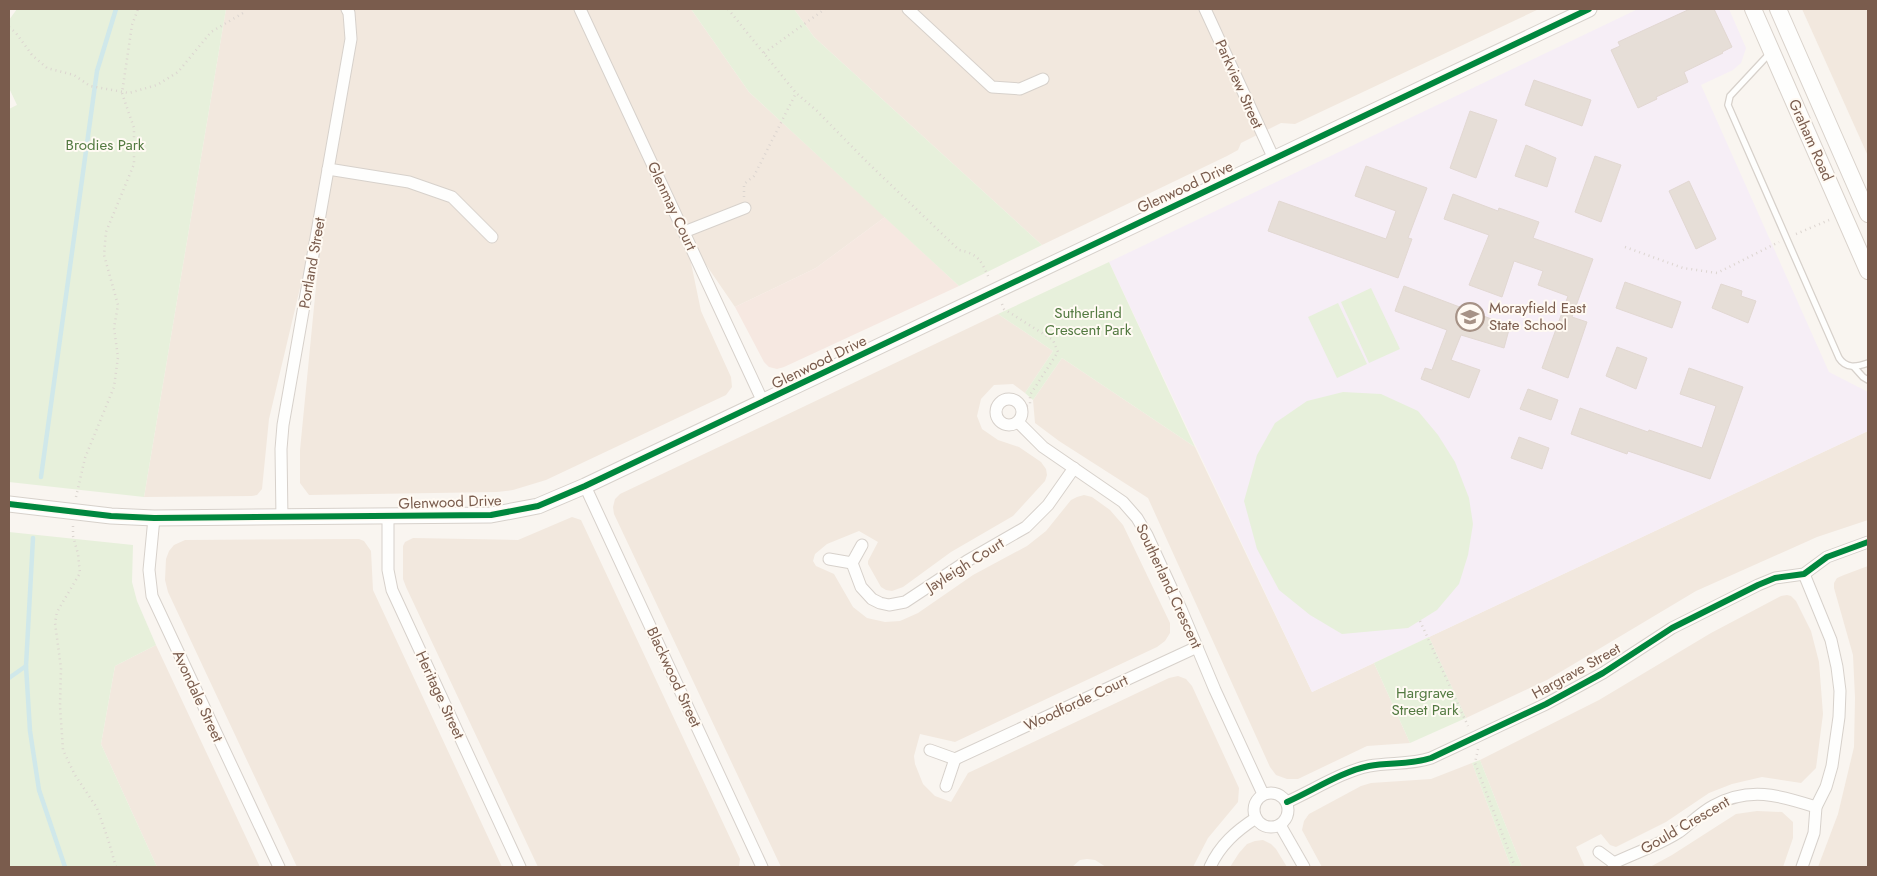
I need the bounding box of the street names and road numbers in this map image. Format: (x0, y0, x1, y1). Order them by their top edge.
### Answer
street label: Parkview Street (1210, 36, 1269, 132)
street label: Graham Road (1783, 95, 1839, 185)
street label: Glenwood Drive (1134, 155, 1237, 219)
street label: Glenmay Court (642, 158, 702, 254)
street label: Portland Street (293, 215, 331, 310)
street label: Glenwood Drive (768, 329, 871, 395)
street label: Glenwood Drive (398, 489, 502, 515)
street label: Southerland Crescent (1130, 520, 1208, 652)
street label: Jayleigh Court (920, 532, 1009, 599)
street label: Blackwood Street (641, 623, 707, 731)
street label: Hargrave Street (1528, 637, 1625, 704)
street label: Avondale Street (167, 647, 229, 746)
street label: Heritage Street (410, 647, 470, 743)
street label: Woodforde Court (1021, 669, 1132, 737)
street label: Gould Crescent (1636, 790, 1734, 859)

